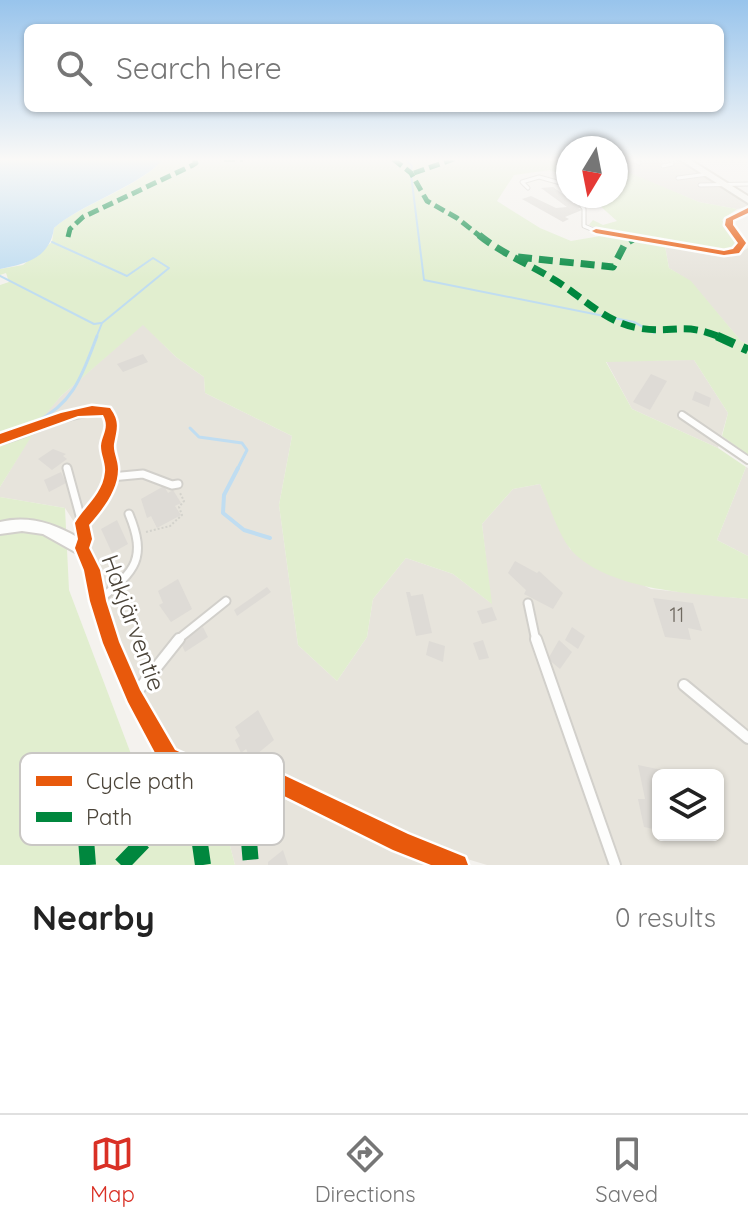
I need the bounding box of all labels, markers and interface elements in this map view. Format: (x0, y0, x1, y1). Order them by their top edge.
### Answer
search box (24, 24, 724, 112)
icon: search (52, 46, 96, 90)
text: Search here (116, 49, 282, 87)
north arrow (556, 136, 628, 208)
street label: Hakjärventie (95, 550, 172, 695)
house number: 11 (670, 602, 684, 627)
legend (20, 753, 284, 845)
text: Cycle path (86, 767, 194, 795)
map controls (652, 769, 724, 841)
button: layers (652, 769, 724, 841)
text: Path (86, 803, 132, 831)
text: Nearby (32, 896, 155, 939)
text: 0 results (615, 901, 716, 934)
tab: Map (90, 1132, 135, 1208)
tab: Directions (315, 1132, 415, 1208)
tab: Saved (595, 1132, 658, 1208)

